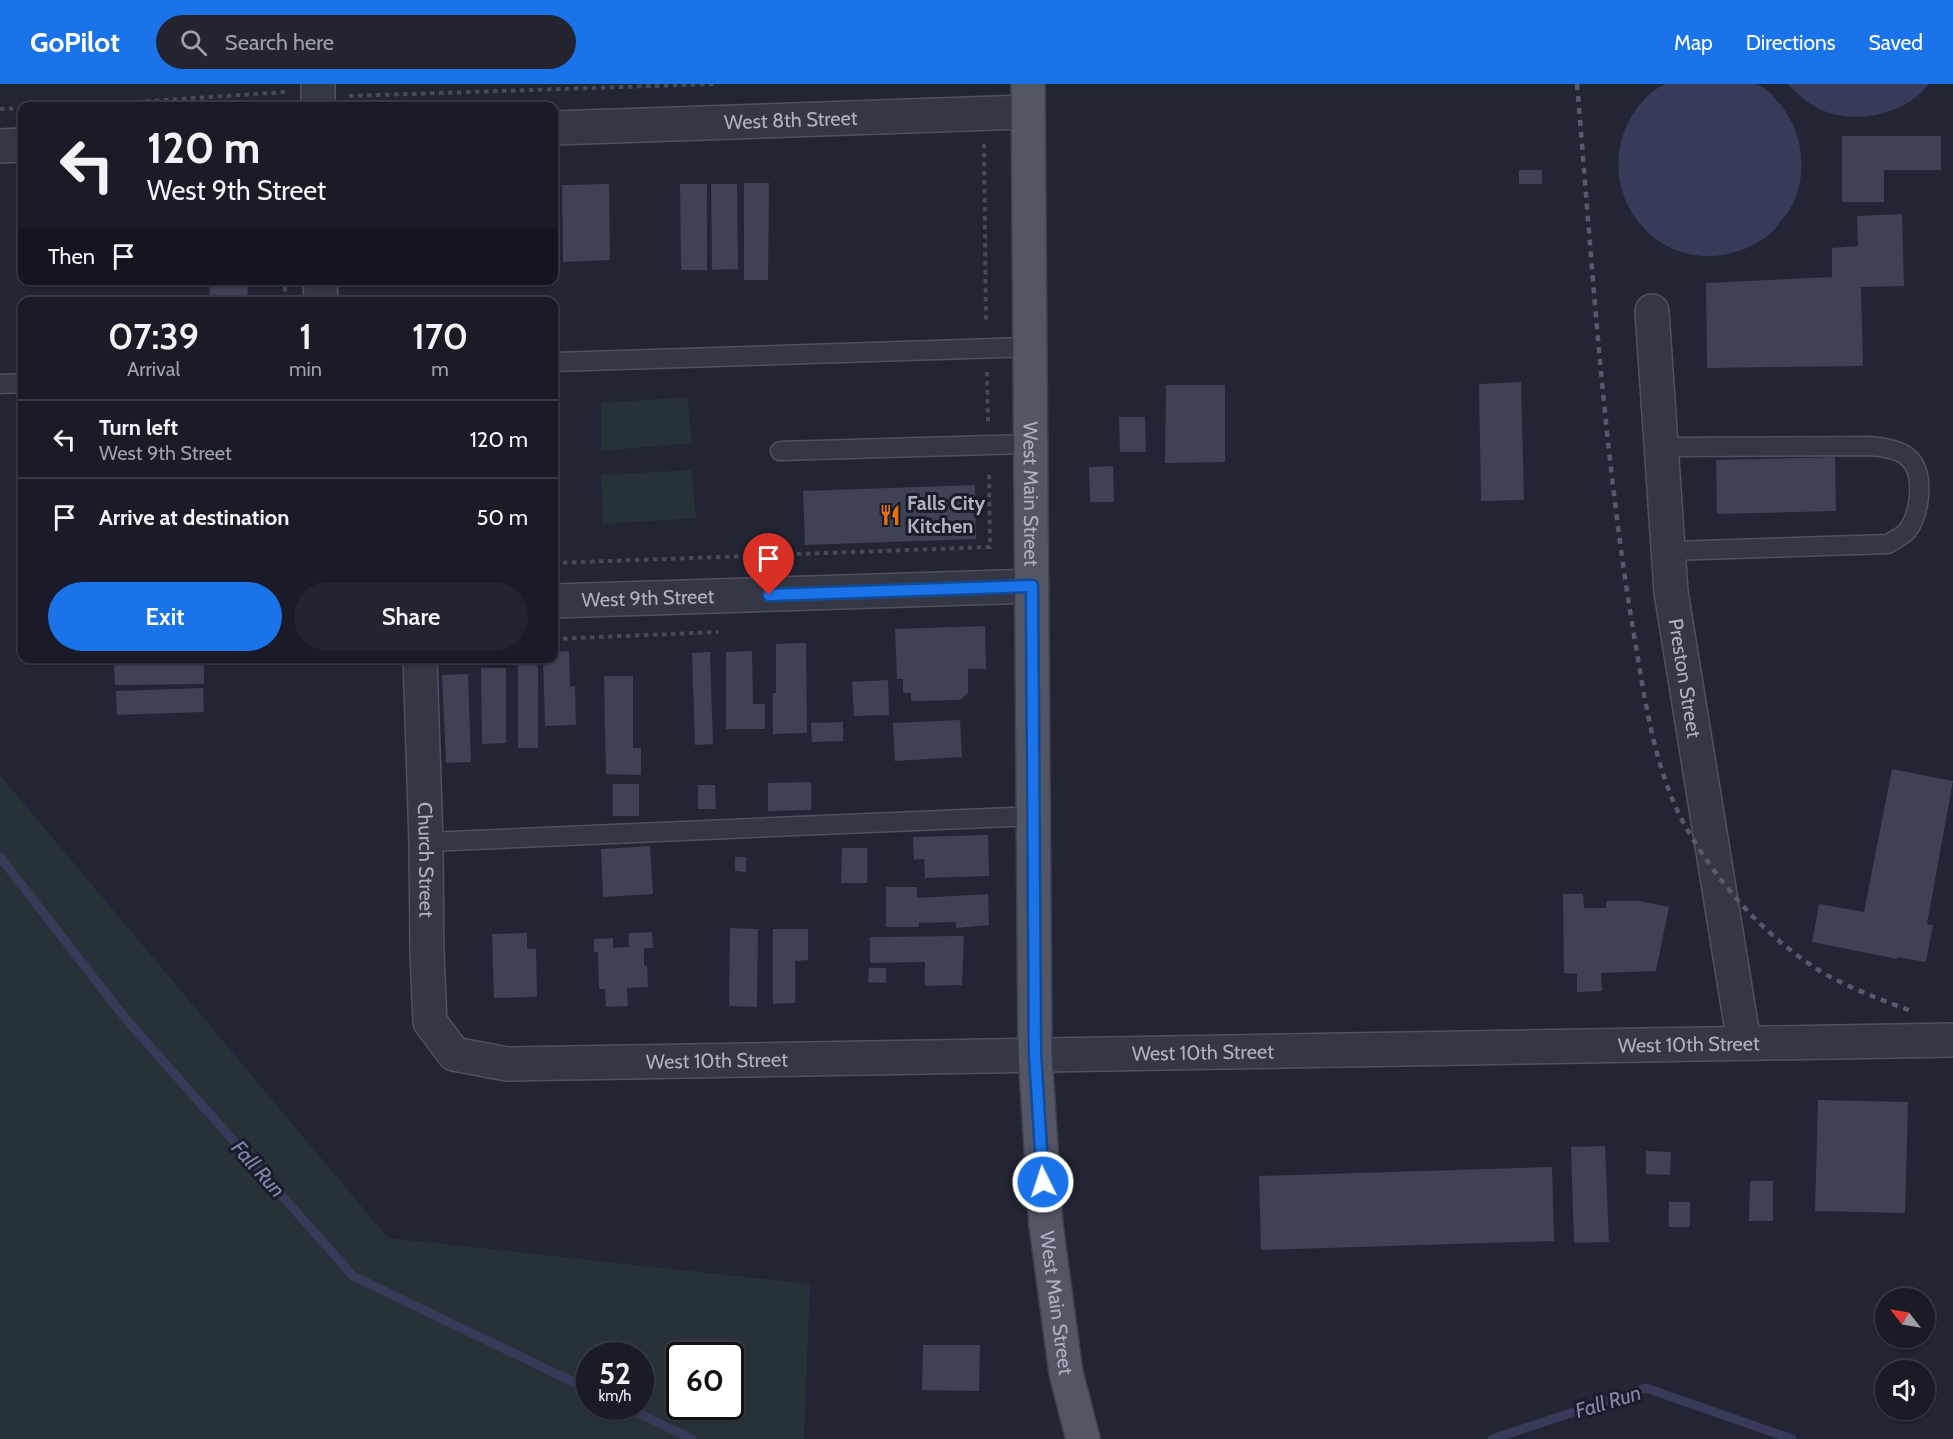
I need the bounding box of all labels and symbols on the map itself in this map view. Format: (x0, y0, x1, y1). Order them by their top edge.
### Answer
street label: West 8th Street (724, 106, 858, 134)
street label: West Main Street (1018, 421, 1043, 567)
place label: Falls City Kitchen (907, 491, 985, 538)
restaurant icon: Falls City Kitchen (878, 503, 902, 527)
pin (743, 533, 794, 595)
street label: West 9th Street (581, 584, 715, 612)
street label: Preston Street (1663, 617, 1706, 740)
street label: Church Street (413, 802, 439, 918)
street label: West 10th Street (1618, 1031, 1760, 1058)
street label: West 10th Street (1132, 1039, 1274, 1066)
street label: West 10th Street (646, 1047, 788, 1074)
water label: Fall Run (226, 1135, 290, 1202)
position arrow (1011, 1150, 1075, 1214)
street label: West Main Street (1035, 1229, 1078, 1377)
north arrow (1875, 1288, 1935, 1348)
speed limit sign: 60 (666, 1342, 744, 1420)
water label: Fall Run (1572, 1380, 1644, 1423)

